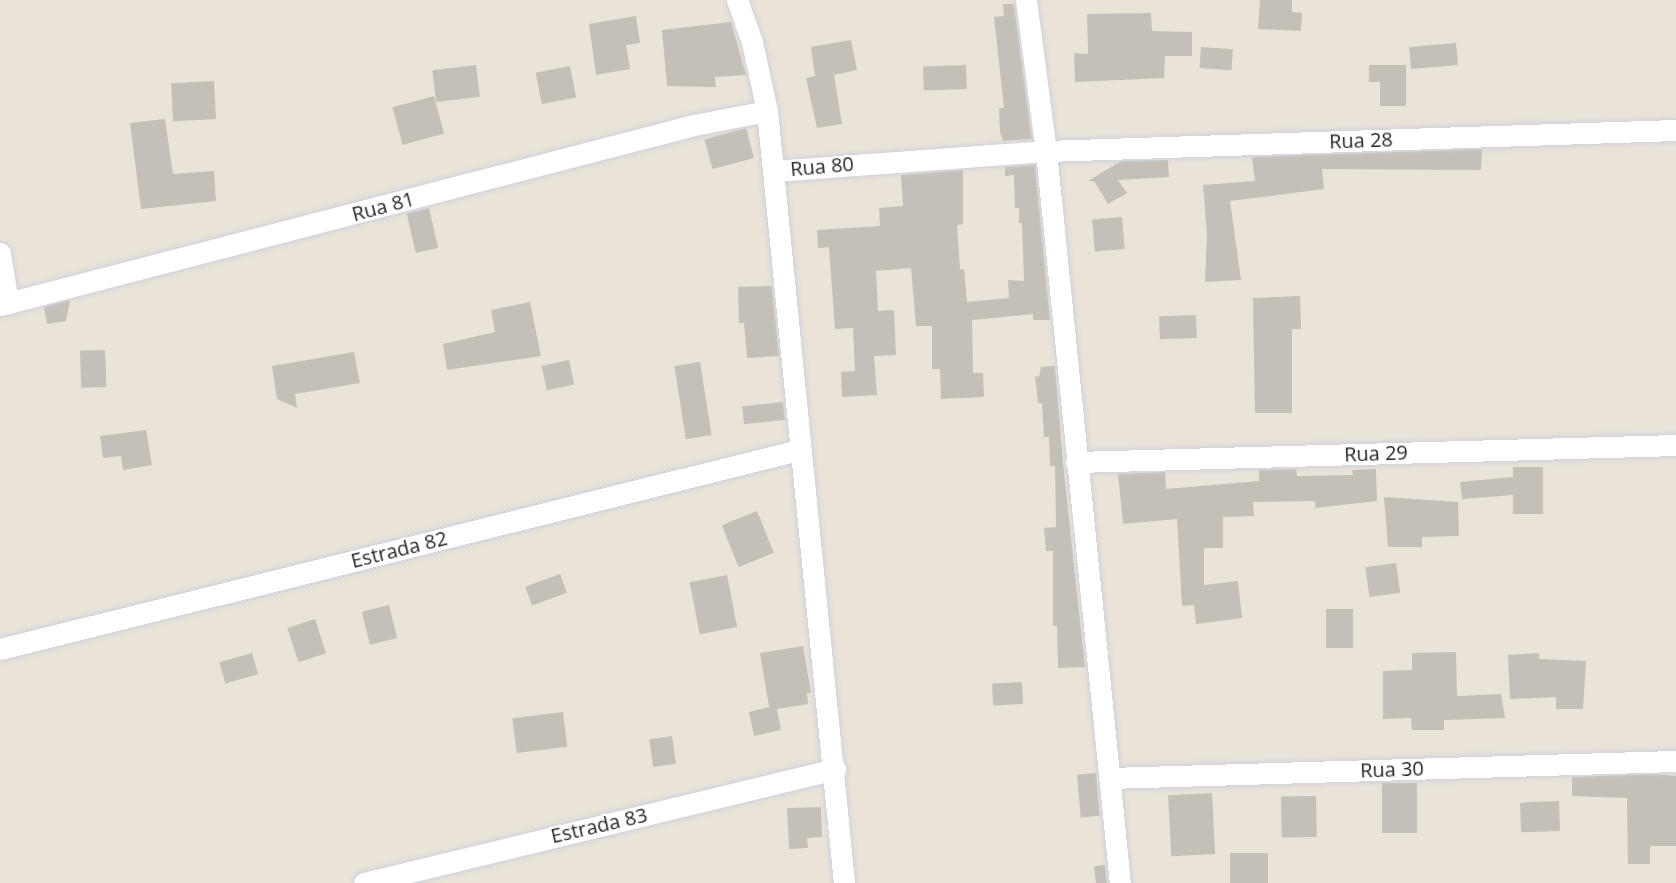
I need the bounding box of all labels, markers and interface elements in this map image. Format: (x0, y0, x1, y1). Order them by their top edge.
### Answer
street label: Rua 28 (1329, 127, 1393, 153)
street label: Rua 80 (789, 151, 855, 181)
street label: Rua 81 (349, 186, 417, 226)
street label: Rua 29 (1344, 440, 1408, 466)
street label: Estrada 82 (348, 525, 450, 573)
street label: Rua 30 (1360, 756, 1424, 782)
street label: Estrada 83 (548, 802, 650, 848)

